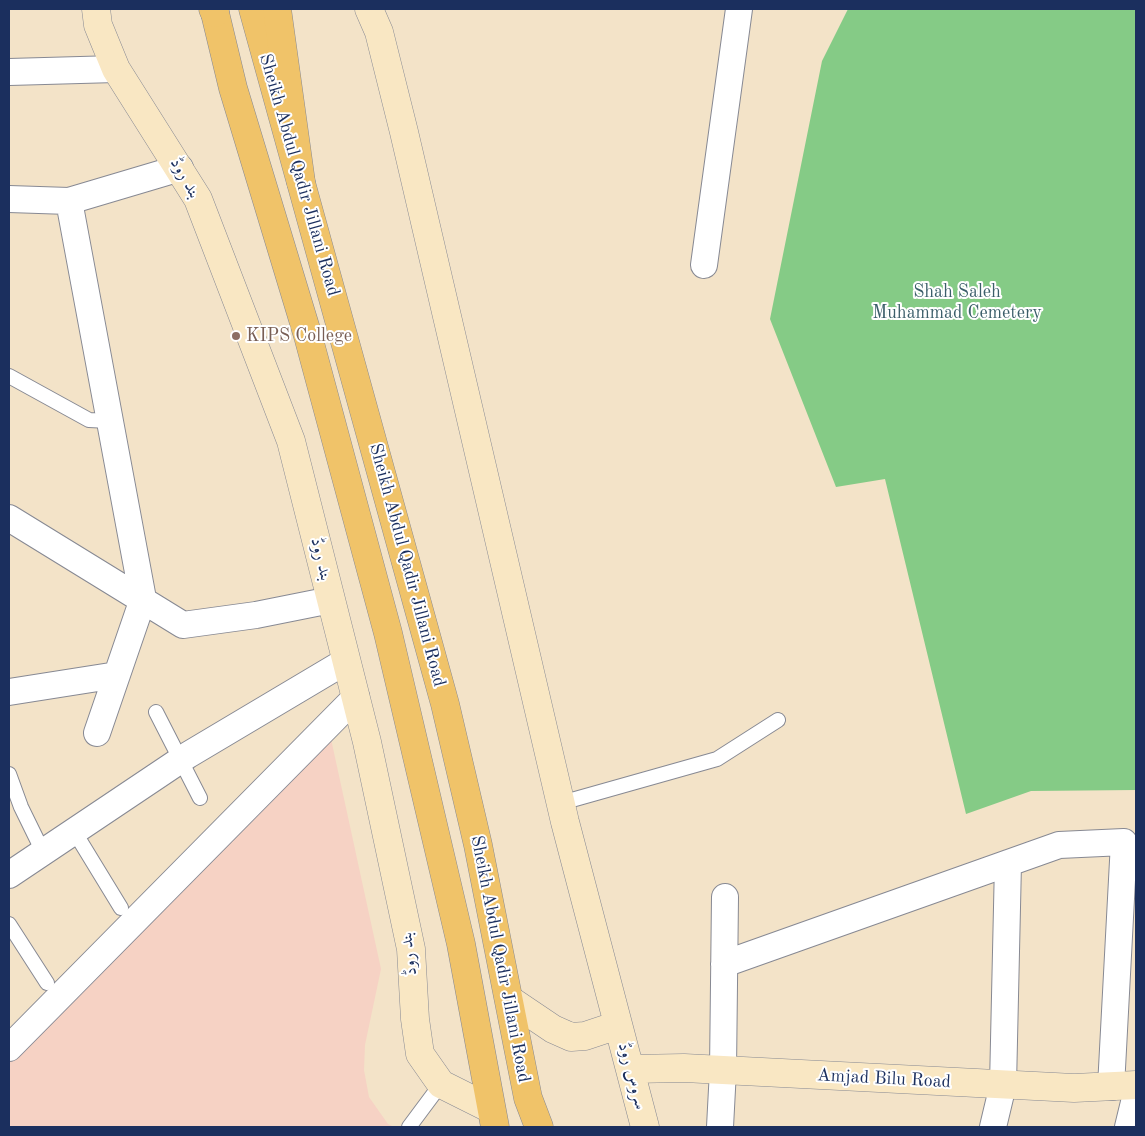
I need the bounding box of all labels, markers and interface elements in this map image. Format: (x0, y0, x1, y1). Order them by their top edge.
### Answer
street label: Sheikh Abdul Qadir Jillani Road (254, 51, 344, 299)
street label: بند روڈ (165, 154, 205, 202)
park label: Shah Saleh Muhammad Cemetery (872, 281, 1042, 324)
place label: KIPS College (246, 325, 352, 347)
marker: KIPS College (230, 330, 242, 342)
street label: Sheikh Abdul Qadir Jillani Road (364, 441, 450, 689)
street label: بند روڈ (305, 535, 337, 583)
street label: Sheikh Abdul Qadir Jillani Road (465, 834, 535, 1084)
street label: بند روڈ (396, 931, 422, 977)
street label: سروس روڈ (613, 1040, 651, 1112)
street label: Amjad Bilu Road (817, 1065, 951, 1093)

